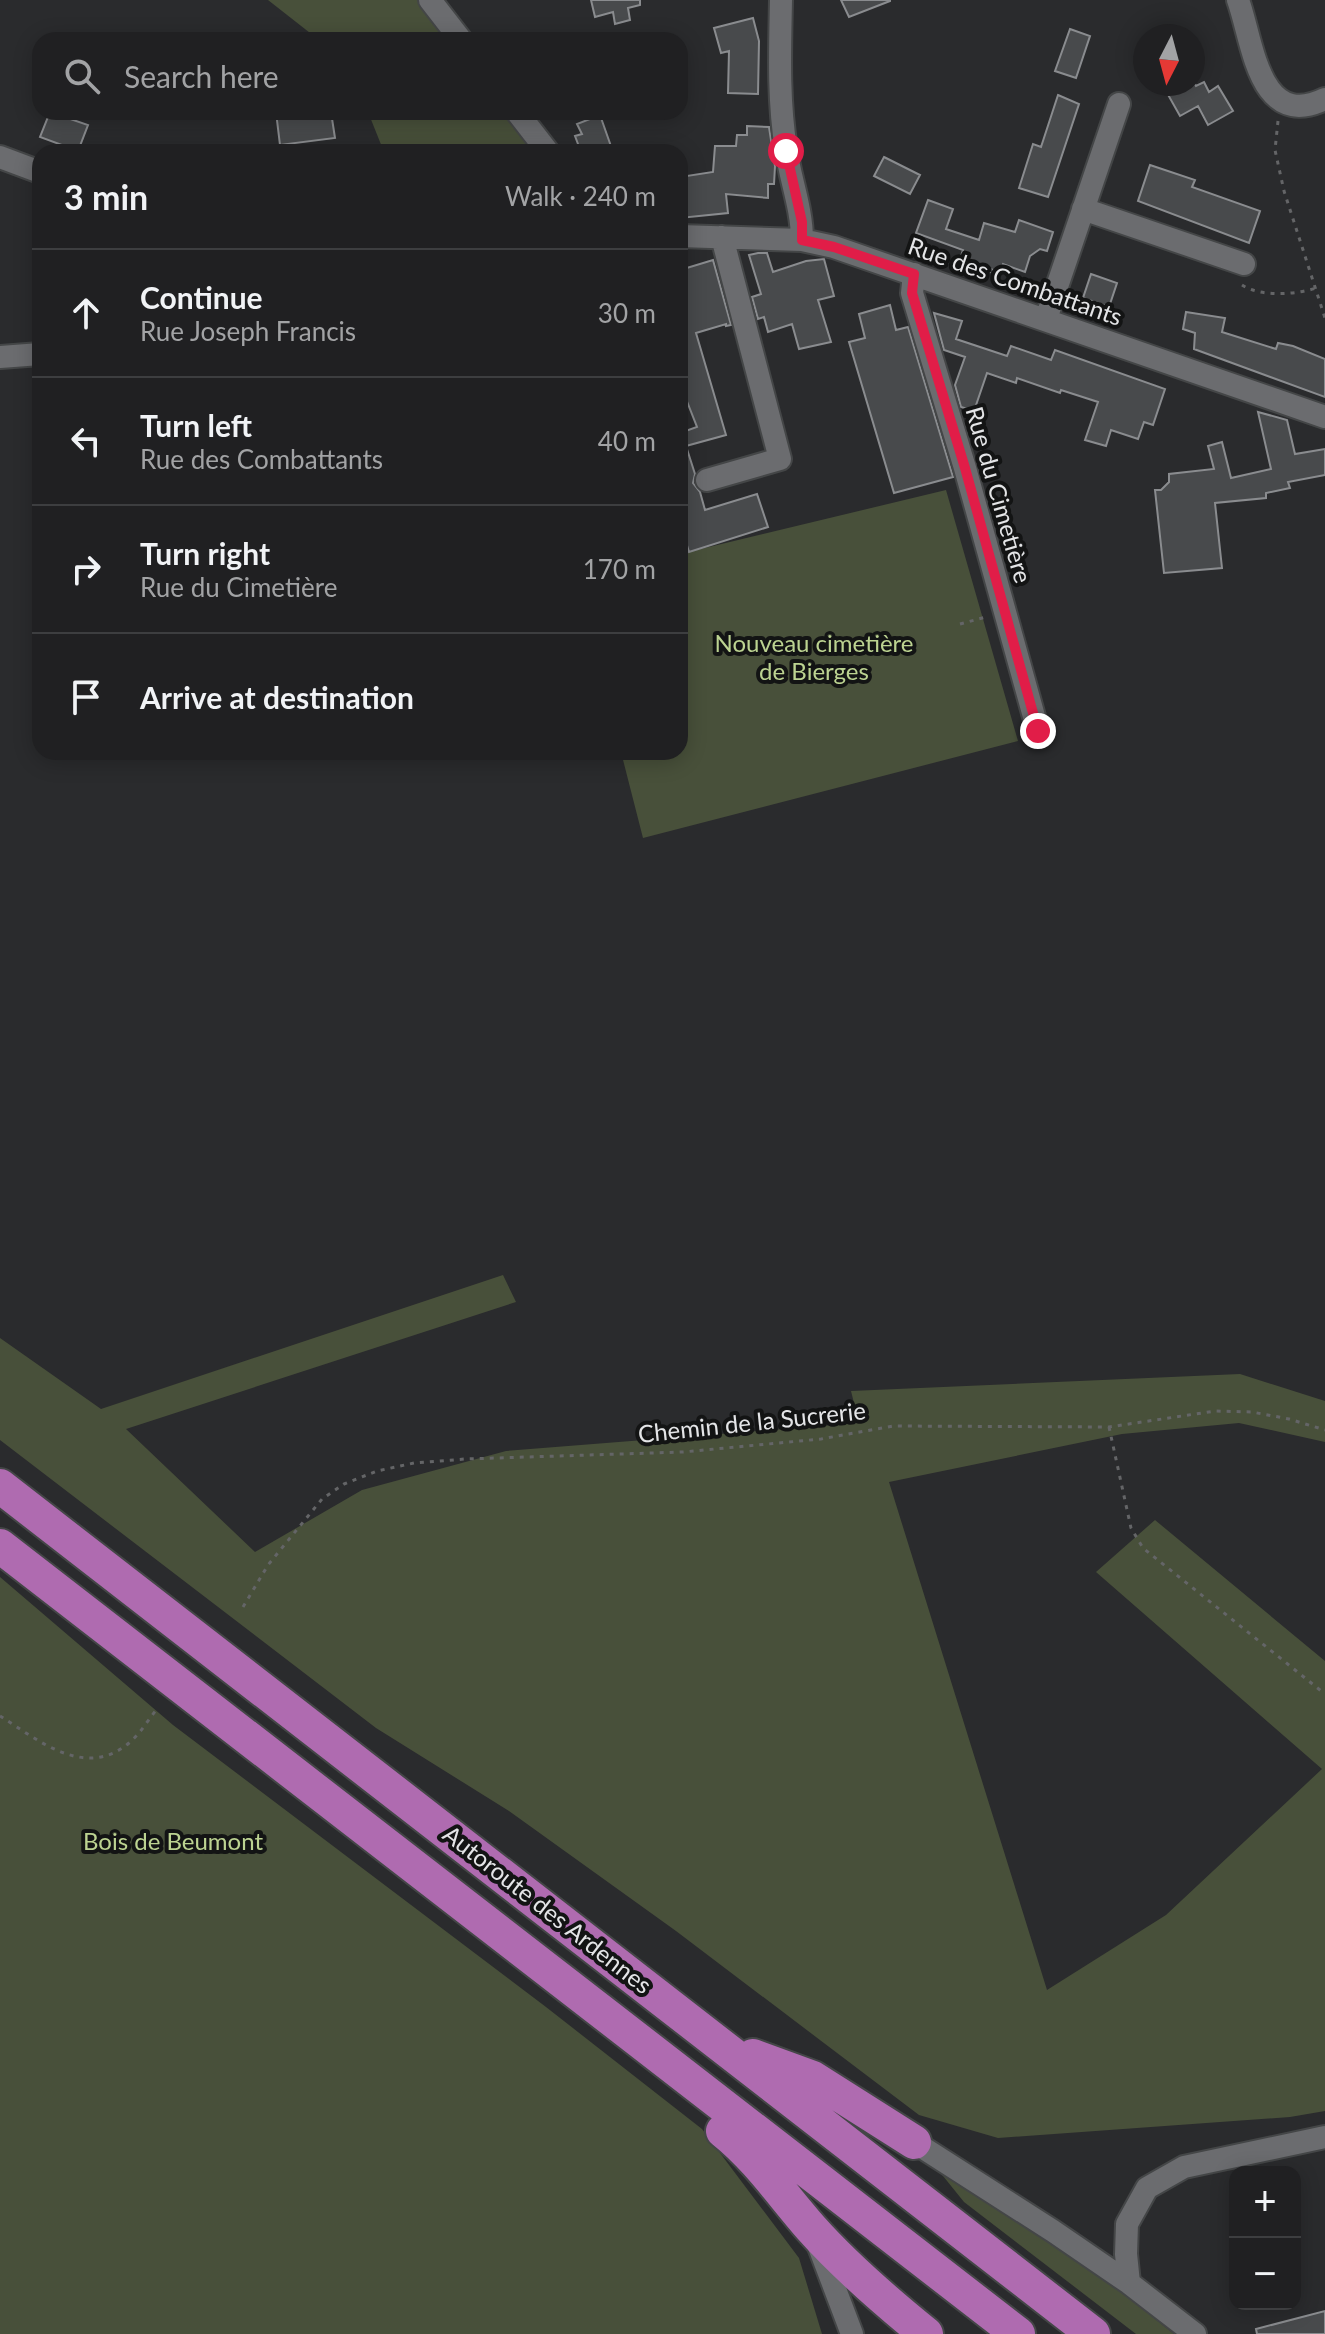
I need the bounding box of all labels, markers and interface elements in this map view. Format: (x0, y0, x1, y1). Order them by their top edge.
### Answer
north arrow (1133, 24, 1205, 96)
search box (32, 32, 688, 120)
icon: search (60, 54, 104, 98)
text: Search here (124, 58, 279, 94)
route start (768, 133, 804, 169)
text: 3 min (64, 176, 148, 217)
text: Walk · 240 m (505, 180, 656, 212)
street label: Rue des Combattants (905, 230, 1126, 331)
text: Continue (140, 279, 263, 315)
icon: ahead (64, 291, 108, 335)
text: 30 m (598, 297, 656, 329)
text: Rue Joseph Francis (140, 315, 356, 347)
street label: Rue du Cimetière (960, 403, 1038, 586)
text: Turn left (140, 407, 252, 443)
icon: left (64, 419, 108, 463)
text: 40 m (598, 425, 656, 457)
text: Rue des Combattants (140, 443, 383, 475)
text: Turn right (140, 535, 270, 571)
icon: right (64, 547, 108, 591)
text: 170 m (583, 553, 656, 585)
text: Rue du Cimetière (140, 571, 337, 603)
park label: Nouveau cimetière de Bierges (714, 628, 914, 685)
icon: arrive (64, 675, 108, 719)
text: Arrive at destination (140, 679, 414, 715)
route end (1020, 713, 1056, 749)
street label: Chemin de la Sucrerie (637, 1395, 867, 1448)
street label: Autoroute des Ardennes (438, 1818, 658, 1999)
park label: Bois de Beumont (83, 1826, 263, 1855)
map controls (1229, 2166, 1301, 2310)
button: + (1229, 2166, 1301, 2238)
button: − (1229, 2238, 1301, 2310)

